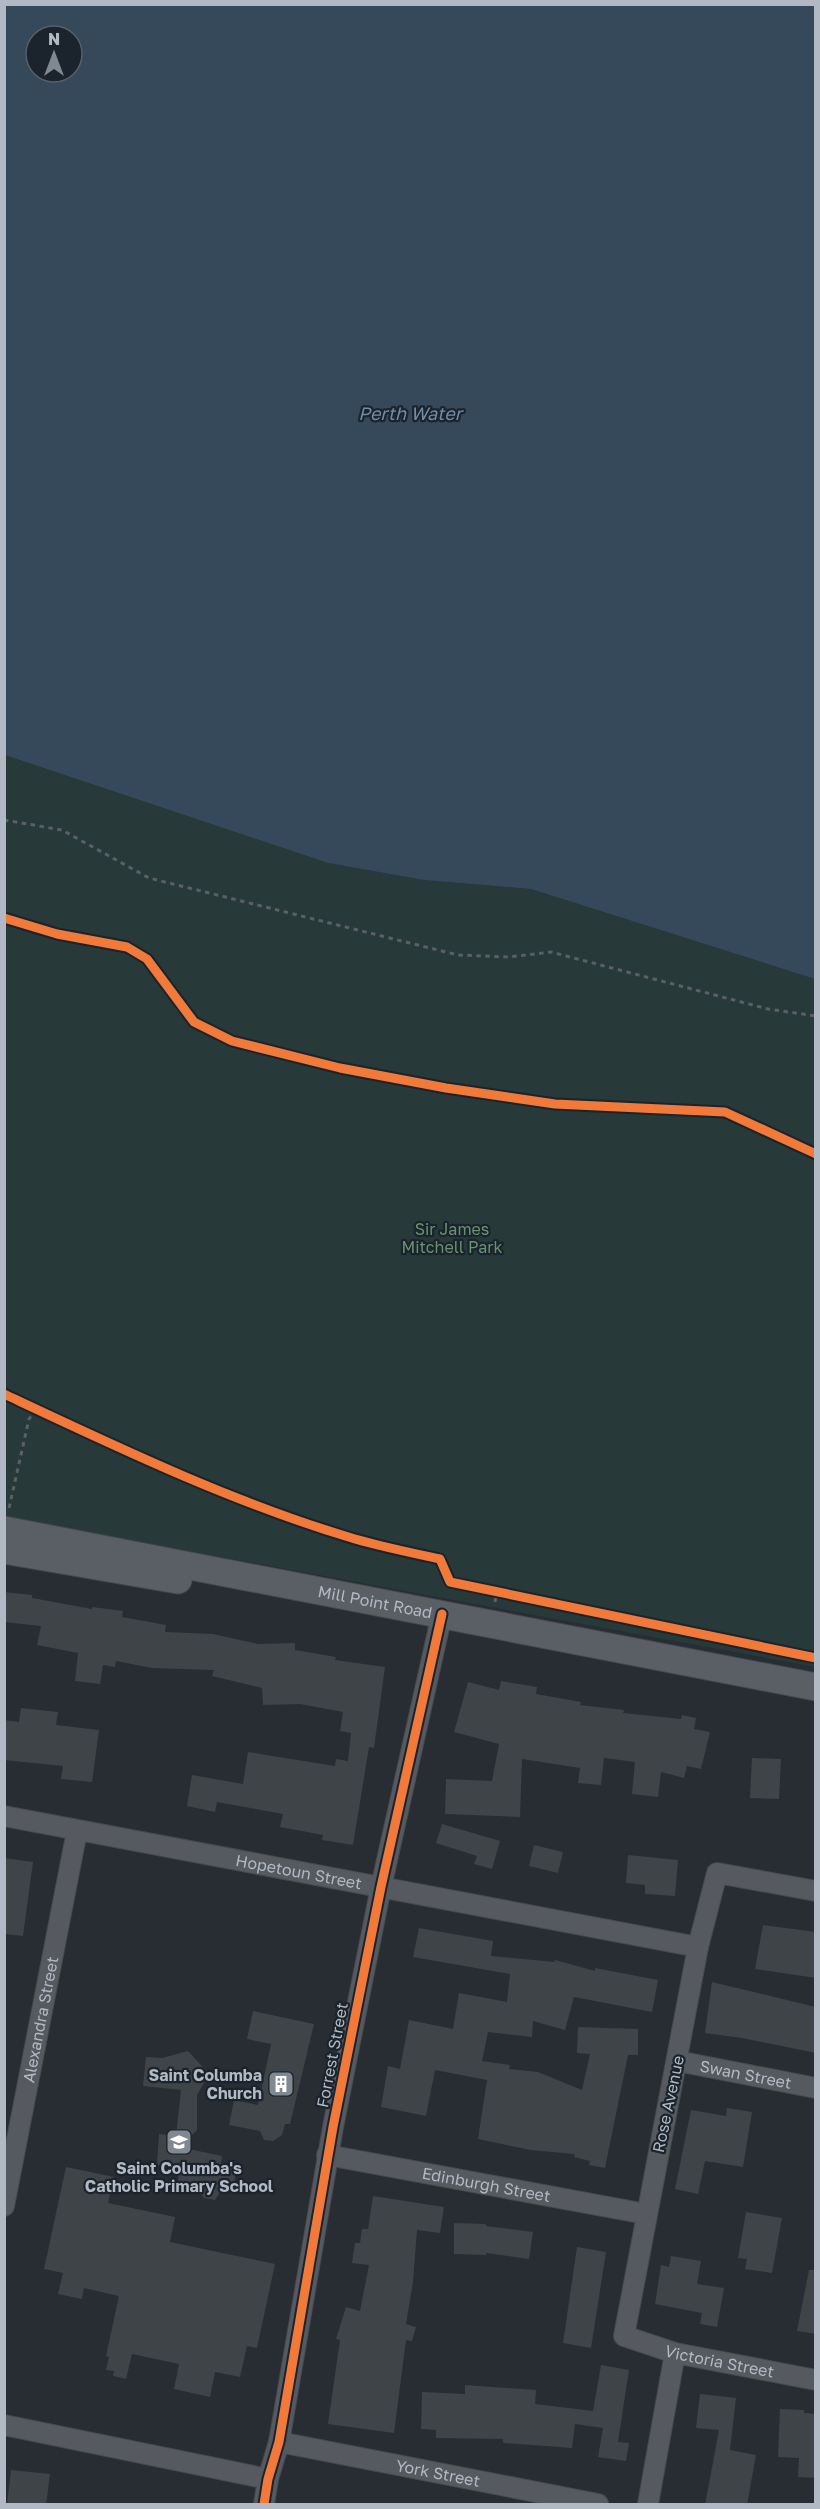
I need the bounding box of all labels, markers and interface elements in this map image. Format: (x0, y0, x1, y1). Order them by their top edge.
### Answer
north arrow (24, 24, 84, 84)
text: N (48, 29, 60, 49)
water label: Perth Water (358, 402, 465, 424)
park label: Sir James Mitchell Park (401, 1219, 503, 1257)
street label: Mill Point Road (316, 1581, 434, 1623)
street label: Hopetoun Street (234, 1850, 363, 1893)
street label: Alexandra Street (18, 1955, 62, 2084)
street label: Forrest Street (312, 2001, 352, 2109)
street label: Rose Avenue (648, 2054, 688, 2154)
street label: Swan Street (698, 2056, 793, 2093)
place label: Saint Columba Church (149, 2065, 262, 2103)
building icon: Saint Columba Church (266, 2069, 296, 2099)
school or university icon: Saint Columba's Catholic Primary School (164, 2127, 194, 2157)
place label: Saint Columba's Catholic Primary School (85, 2158, 274, 2196)
street label: Edinburgh Street (420, 2163, 552, 2206)
street label: Victoria Street (662, 2340, 776, 2382)
street label: York Street (394, 2455, 482, 2491)

